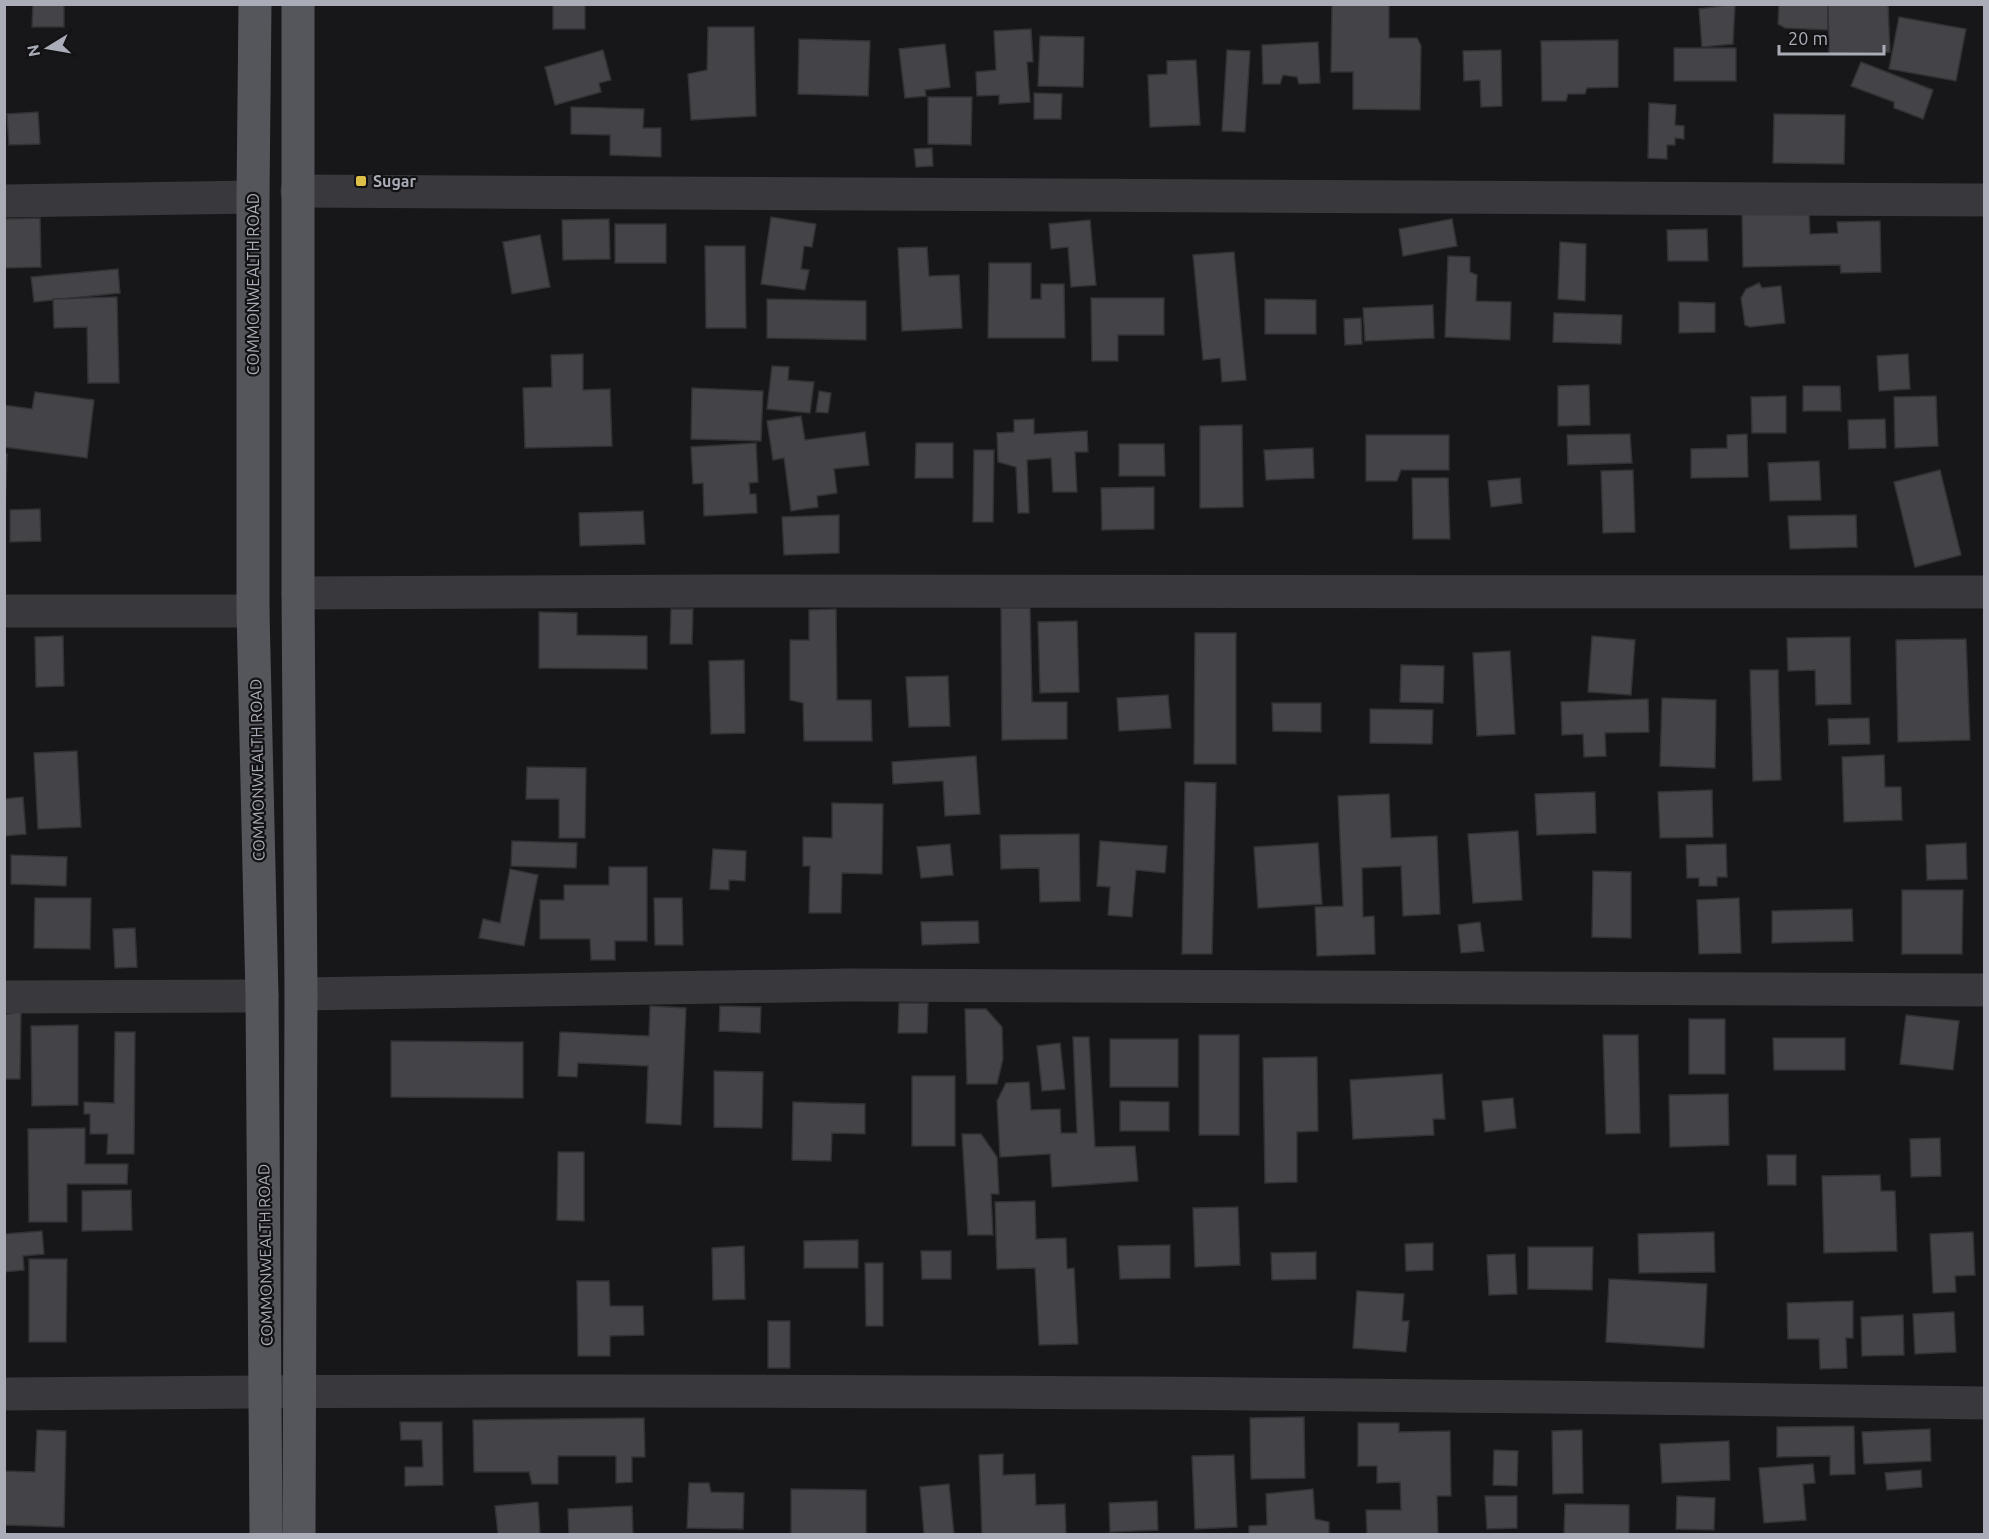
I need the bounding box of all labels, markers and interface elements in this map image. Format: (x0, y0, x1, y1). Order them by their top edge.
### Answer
north arrow (18, 18, 78, 78)
scale bar (1779, 18, 1884, 56)
text: 20 m (1788, 28, 1828, 48)
text: N (23, 43, 43, 58)
place label: Sugar (373, 172, 417, 190)
marker: Sugar (354, 174, 368, 188)
street label: COMMONWEALTH ROAD (244, 193, 262, 375)
street label: COMMONWEALTH ROAD (246, 679, 268, 861)
street label: COMMONWEALTH ROAD (254, 1164, 276, 1346)

